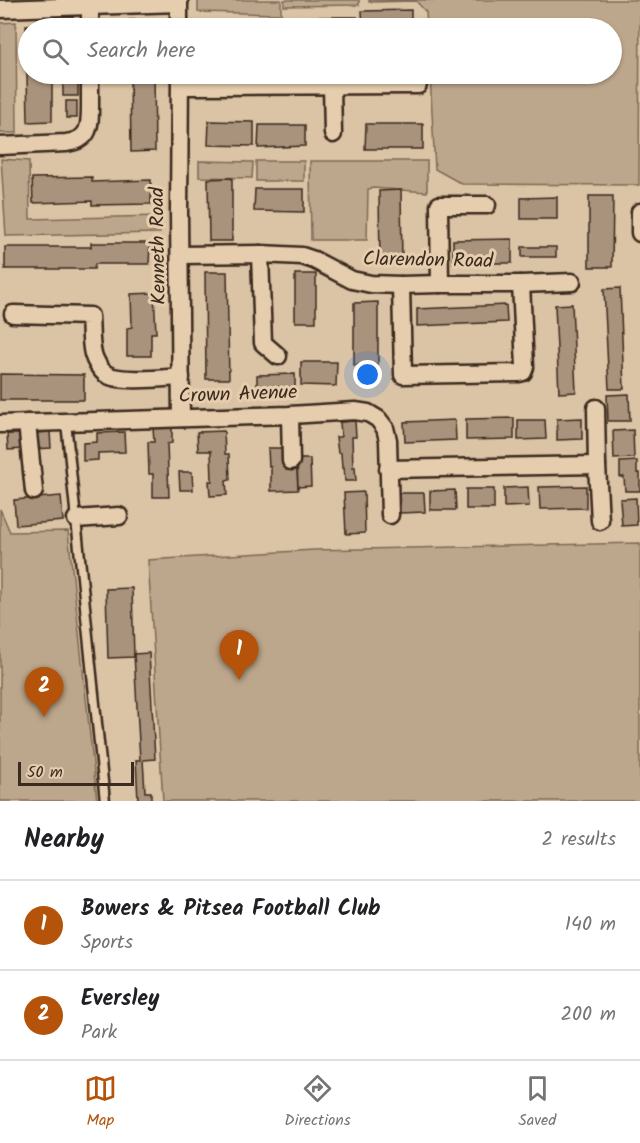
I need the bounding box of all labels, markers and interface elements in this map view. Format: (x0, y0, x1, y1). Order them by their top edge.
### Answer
search box (18, 18, 622, 84)
text: Search here (87, 34, 195, 69)
icon: search (39, 35, 72, 68)
street label: Kenneth Road (142, 186, 176, 305)
street label: Clarendon Road (363, 244, 494, 278)
your location (353, 360, 382, 389)
street label: Crown Avenue (178, 377, 298, 413)
pin: 1 (220, 630, 258, 680)
pin: 2 (24, 668, 63, 717)
scale bar (18, 759, 134, 786)
text: 50 m (27, 760, 63, 785)
text: Nearby (24, 819, 104, 861)
text: 2 results (541, 824, 616, 856)
text: Bowers & Pitsea Football Club (81, 892, 380, 927)
text: 1 (40, 909, 47, 941)
text: 140 m (565, 909, 616, 941)
text: Sports (81, 927, 133, 959)
text: Eversley (81, 982, 159, 1017)
text: 2 (38, 999, 49, 1031)
text: 200 m (560, 999, 616, 1031)
text: Park (81, 1017, 117, 1049)
tab: Map (84, 1072, 117, 1133)
tab: Directions (284, 1072, 351, 1133)
tab: Saved (518, 1072, 556, 1133)

